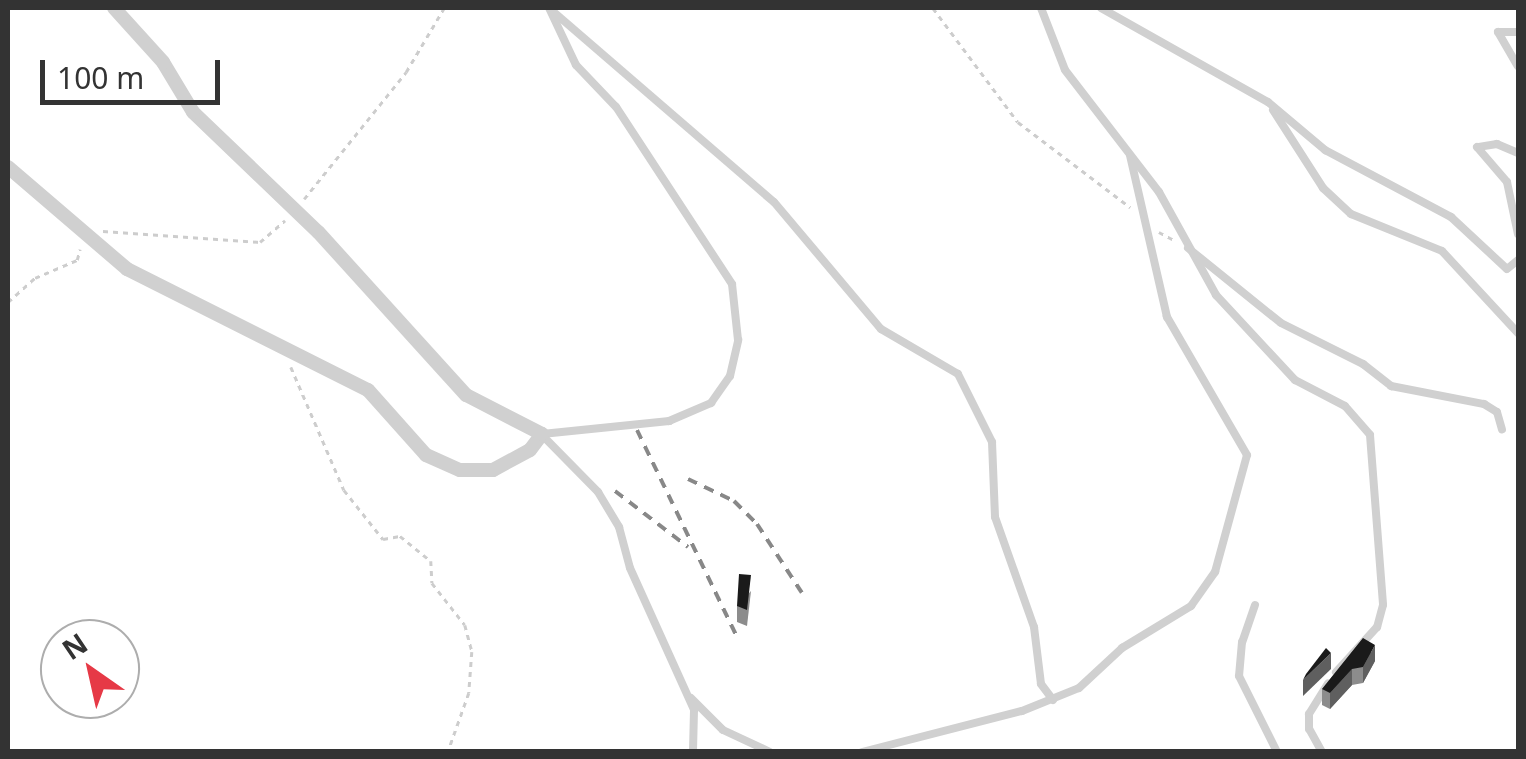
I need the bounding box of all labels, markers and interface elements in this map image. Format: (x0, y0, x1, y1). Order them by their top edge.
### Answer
scale bar (45, 40, 225, 102)
text: 100 m (57, 57, 144, 98)
north arrow (40, 619, 140, 719)
text: N (54, 624, 94, 668)

